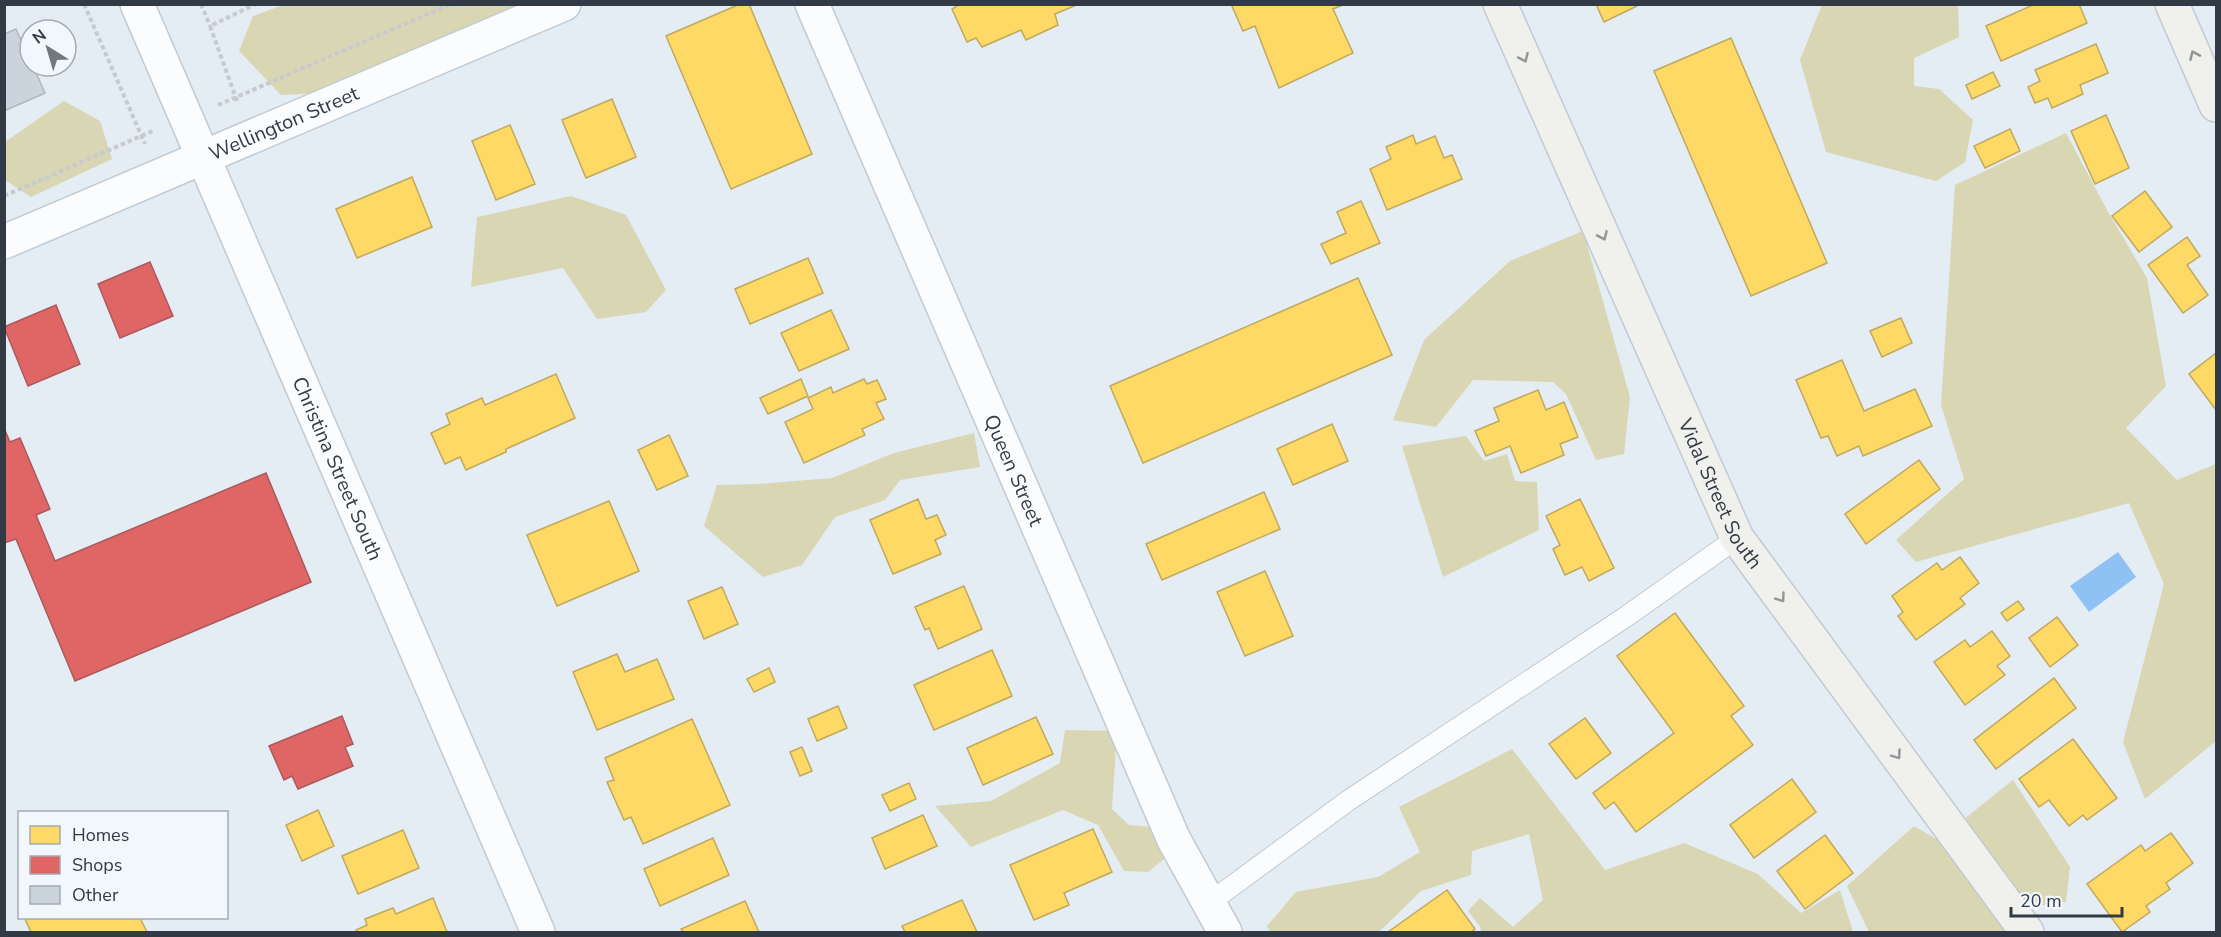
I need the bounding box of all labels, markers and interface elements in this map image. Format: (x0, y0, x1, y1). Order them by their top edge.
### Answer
north arrow (18, 18, 78, 78)
text: N (28, 24, 51, 49)
one-way arrow (2190, 50, 2202, 61)
one-way arrow (1517, 52, 1529, 63)
street label: Wellington Street (205, 79, 364, 167)
one-way arrow (1596, 230, 1608, 241)
street label: Christina Street South (286, 372, 389, 565)
street label: Queen Street (978, 410, 1050, 531)
street label: Vidal Street South (1672, 413, 1769, 574)
one-way arrow (1774, 592, 1785, 603)
one-way arrow (1890, 749, 1901, 760)
legend (18, 811, 228, 919)
text: Homes (72, 823, 129, 847)
text: Shops (72, 853, 122, 877)
scale bar (2011, 880, 2122, 918)
text: Other (72, 883, 119, 907)
text: 20 m (2020, 889, 2062, 913)

